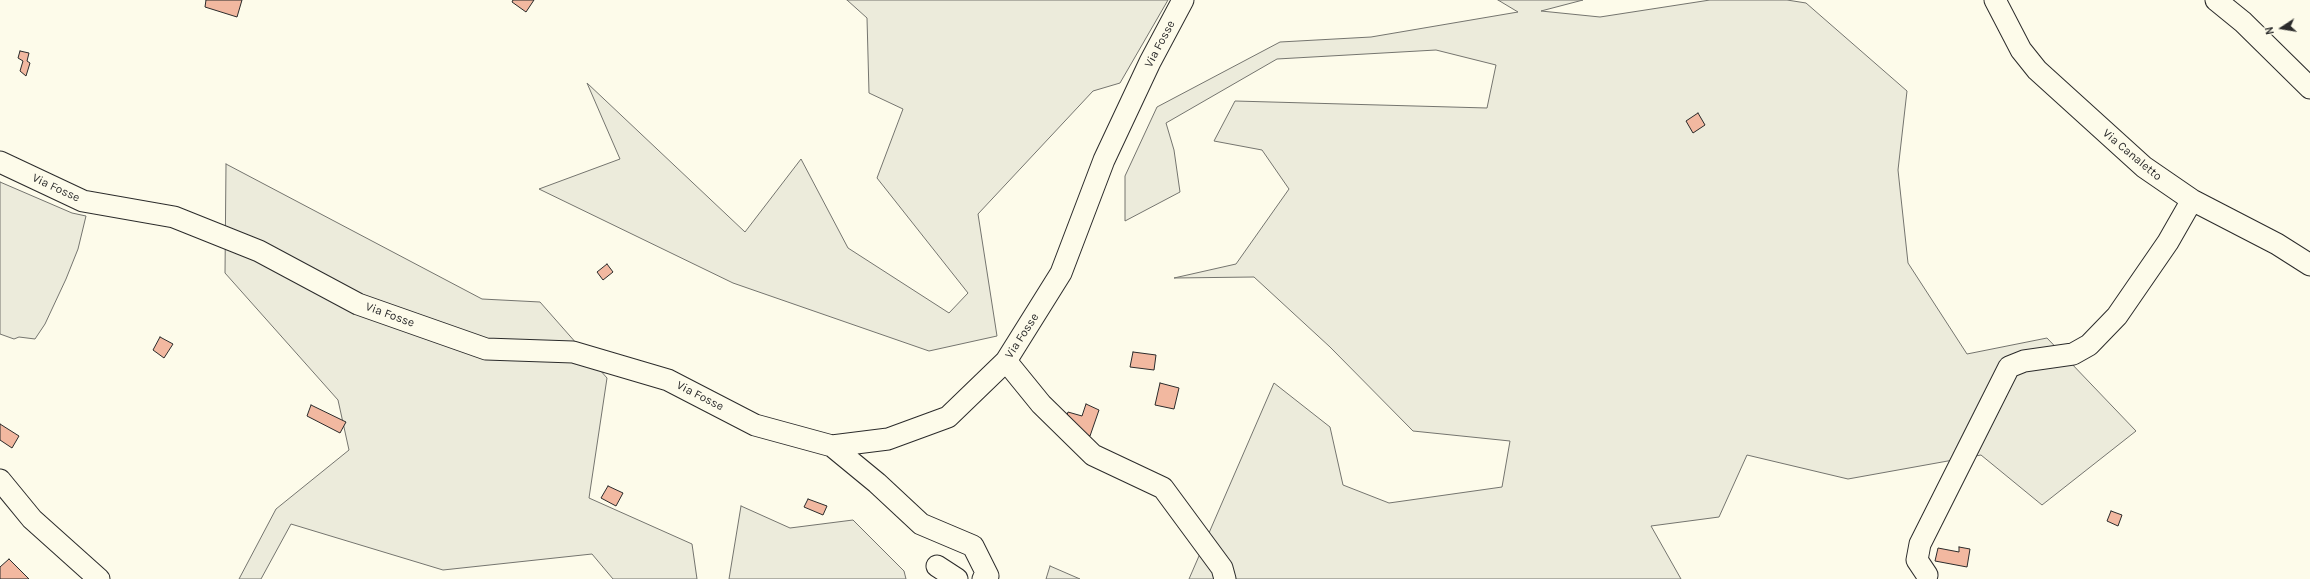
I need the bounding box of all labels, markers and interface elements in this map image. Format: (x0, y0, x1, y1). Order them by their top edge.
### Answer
north arrow (2262, 8, 2302, 48)
street label: Via Fosse (1142, 18, 1178, 70)
text: N (2263, 25, 2277, 36)
street label: Via Canaletto (2100, 126, 2164, 184)
street label: Via Fosse (30, 171, 82, 205)
street label: Via Fosse (364, 300, 416, 330)
street label: Via Fosse (1002, 311, 1042, 361)
street label: Via Fosse (674, 378, 726, 414)

